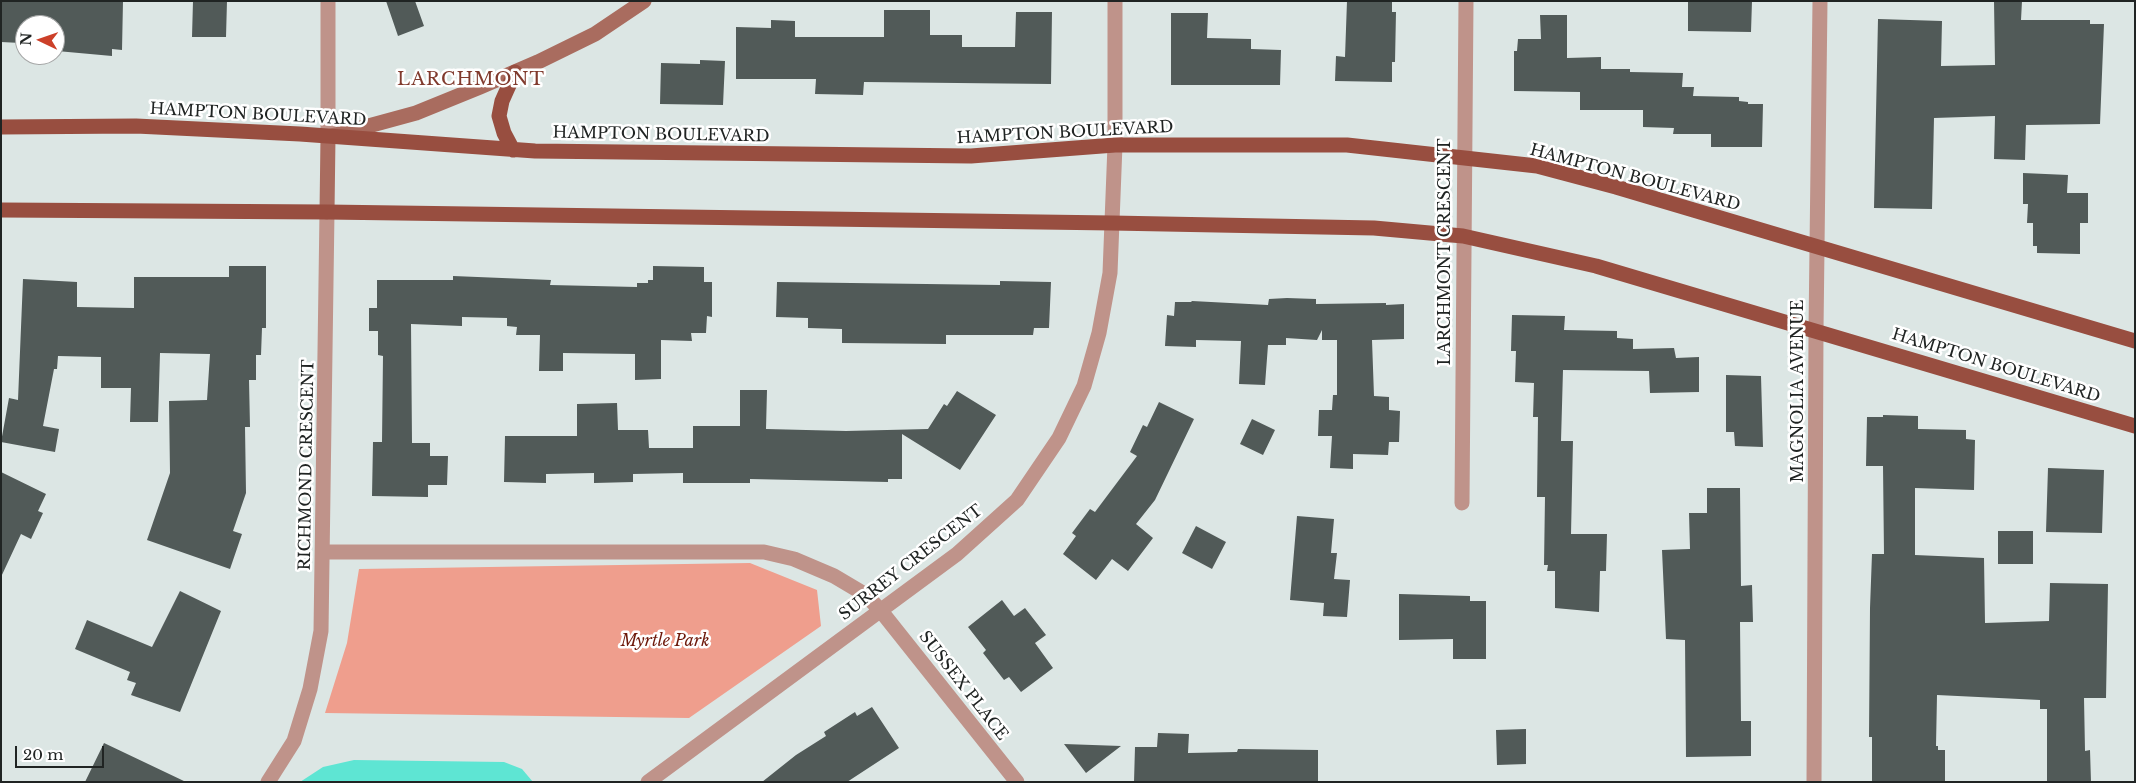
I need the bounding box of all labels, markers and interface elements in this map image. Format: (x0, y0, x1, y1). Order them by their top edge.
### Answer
north arrow (15, 15, 65, 65)
text: N (17, 32, 35, 46)
district label: LARCHMONT (396, 69, 546, 91)
street label: HAMPTON BOULEVARD (149, 100, 367, 130)
street label: HAMPTON BOULEVARD (956, 118, 1174, 148)
street label: HAMPTON BOULEVARD (552, 124, 770, 146)
street label: LARCHMONT CRESCENT (1435, 138, 1455, 366)
street label: HAMPTON BOULEVARD (1528, 141, 1742, 215)
street label: MAGNOLIA AVENUE (1788, 300, 1808, 482)
street label: HAMPTON BOULEVARD (1889, 325, 2103, 407)
street label: RICHMOND CRESCENT (296, 359, 318, 571)
street label: SURREY CRESCENT (836, 501, 986, 625)
street label: SUSSEX PLACE (914, 628, 1012, 744)
park label: Myrtle Park (621, 631, 709, 651)
scale bar (18, 736, 106, 768)
text: 20 m (23, 745, 63, 764)

